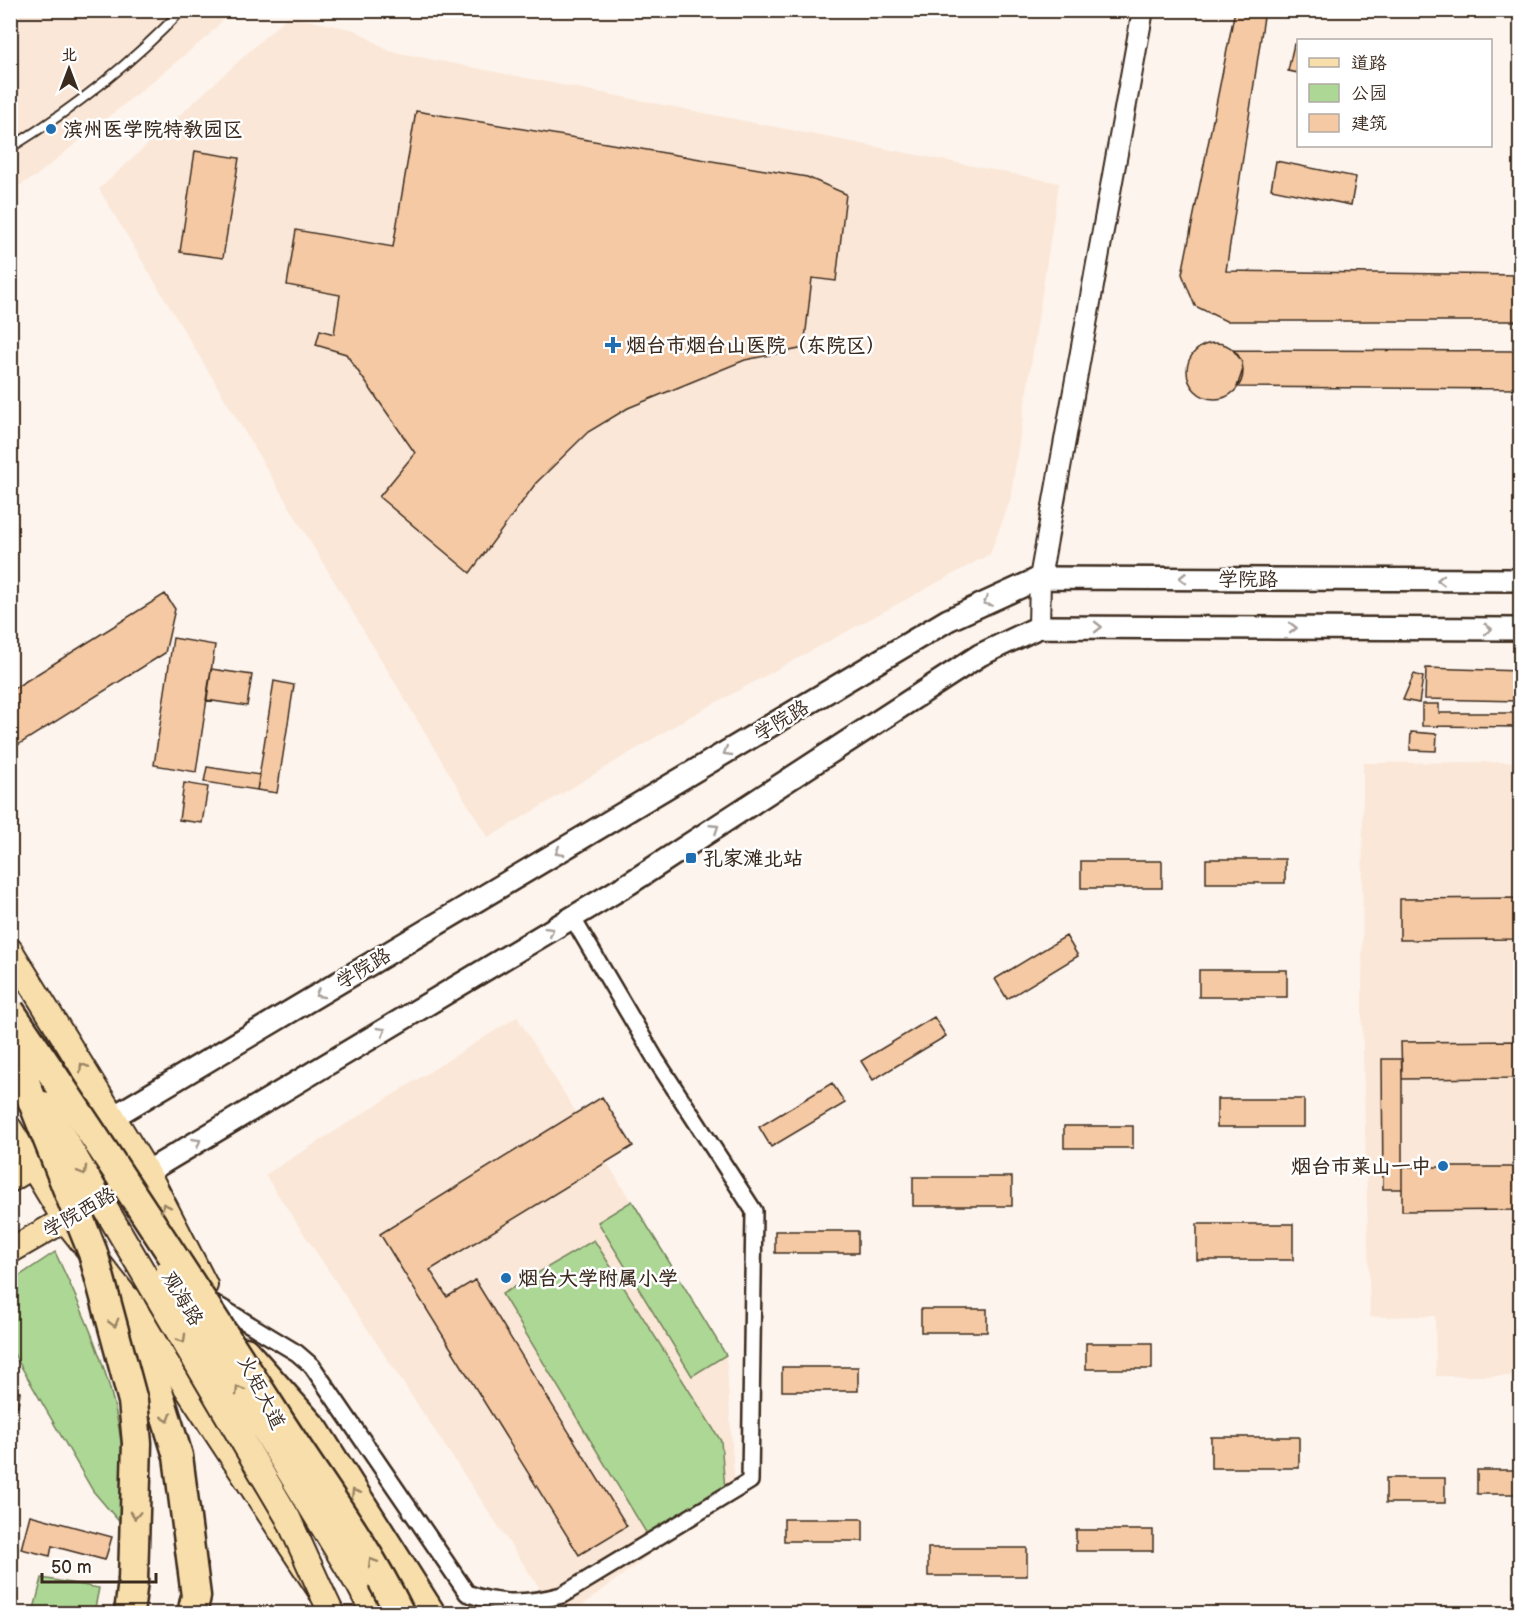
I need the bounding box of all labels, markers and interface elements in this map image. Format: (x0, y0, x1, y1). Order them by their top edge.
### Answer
north arrow (39, 39, 99, 99)
legend (1297, 39, 1492, 147)
text: 北 (61, 46, 77, 65)
text: 道路 (1351, 53, 1387, 74)
text: 公园 (1351, 83, 1387, 104)
text: 建筑 (1351, 113, 1387, 134)
place label: 滨州医学院特教园区 (63, 118, 243, 142)
marker: 滨州医学院特教园区 (44, 122, 58, 136)
place label: 烟台市烟台山医院（东院区） (626, 334, 886, 358)
marker: 烟台市烟台山医院（东院区） (604, 336, 622, 354)
street label: 学院路 (1218, 568, 1279, 592)
one-way arrow (1179, 572, 1188, 585)
one-way arrow (1437, 574, 1446, 586)
one-way arrow (982, 595, 993, 607)
one-way arrow (1093, 621, 1102, 633)
one-way arrow (1288, 622, 1297, 634)
one-way arrow (1483, 623, 1492, 635)
street label: 学院路 (750, 695, 814, 747)
one-way arrow (723, 744, 733, 756)
one-way arrow (709, 823, 719, 835)
one-way arrow (555, 844, 565, 856)
place label: 孔家滩北站 (703, 847, 803, 871)
marker: 孔家滩北站 (684, 851, 698, 865)
one-way arrow (544, 926, 554, 938)
street label: 学院路 (332, 943, 396, 995)
one-way arrow (315, 987, 326, 999)
one-way arrow (376, 1027, 386, 1038)
one-way arrow (78, 1063, 90, 1073)
one-way arrow (191, 1138, 201, 1149)
place label: 烟台市莱山一中 (1291, 1155, 1431, 1179)
marker: 烟台市莱山一中 (1436, 1159, 1450, 1173)
one-way arrow (75, 1165, 87, 1175)
street label: 学院西路 (39, 1182, 121, 1243)
one-way arrow (161, 1202, 172, 1213)
street label: 观海路 (156, 1267, 208, 1331)
place label: 烟台大学附属小学 (518, 1267, 678, 1291)
marker: 烟台大学附属小学 (499, 1271, 513, 1285)
one-way arrow (107, 1317, 119, 1328)
one-way arrow (174, 1333, 186, 1343)
street label: 火矩大道 (232, 1351, 290, 1434)
one-way arrow (234, 1386, 246, 1396)
one-way arrow (160, 1412, 172, 1423)
one-way arrow (351, 1489, 362, 1500)
one-way arrow (128, 1511, 141, 1520)
scale bar (42, 1546, 156, 1584)
text: 50 m (51, 1557, 92, 1578)
one-way arrow (368, 1558, 380, 1568)

